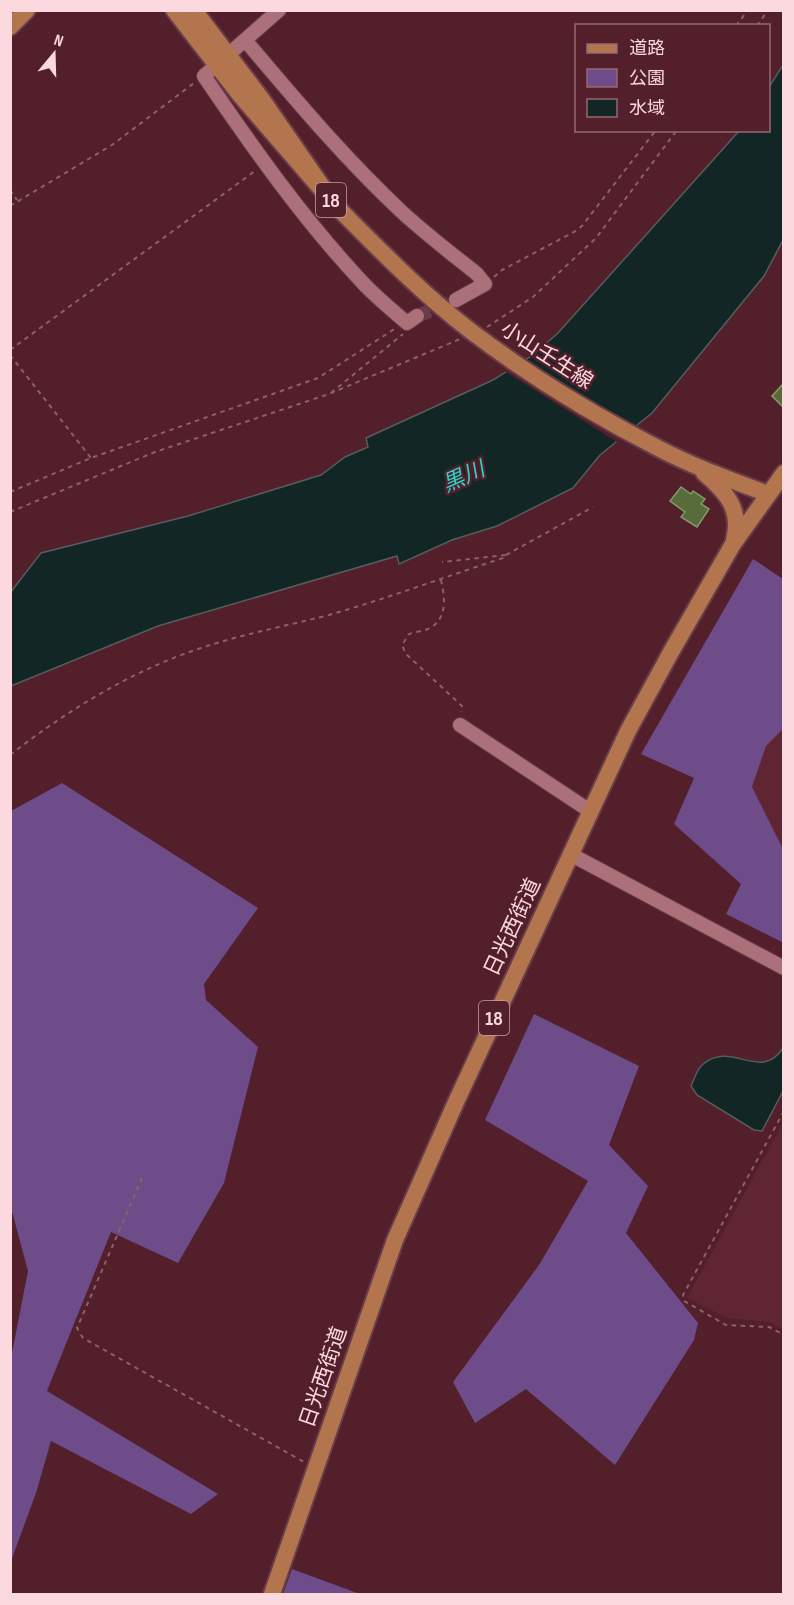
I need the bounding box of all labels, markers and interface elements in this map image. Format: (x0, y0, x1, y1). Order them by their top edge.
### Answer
north arrow (24, 24, 84, 84)
legend (575, 24, 770, 132)
text: N (51, 31, 66, 52)
text: 道路 (629, 38, 665, 59)
text: 公園 (629, 68, 665, 89)
text: 水域 (629, 98, 665, 119)
road number: 18 (316, 183, 346, 217)
street label: 小山壬生線 (496, 316, 598, 394)
water label: 黒川 (438, 455, 491, 499)
street label: 日光西街道 (479, 874, 546, 980)
road number: 18 (479, 1001, 509, 1035)
street label: 日光西街道 (295, 1323, 352, 1431)

